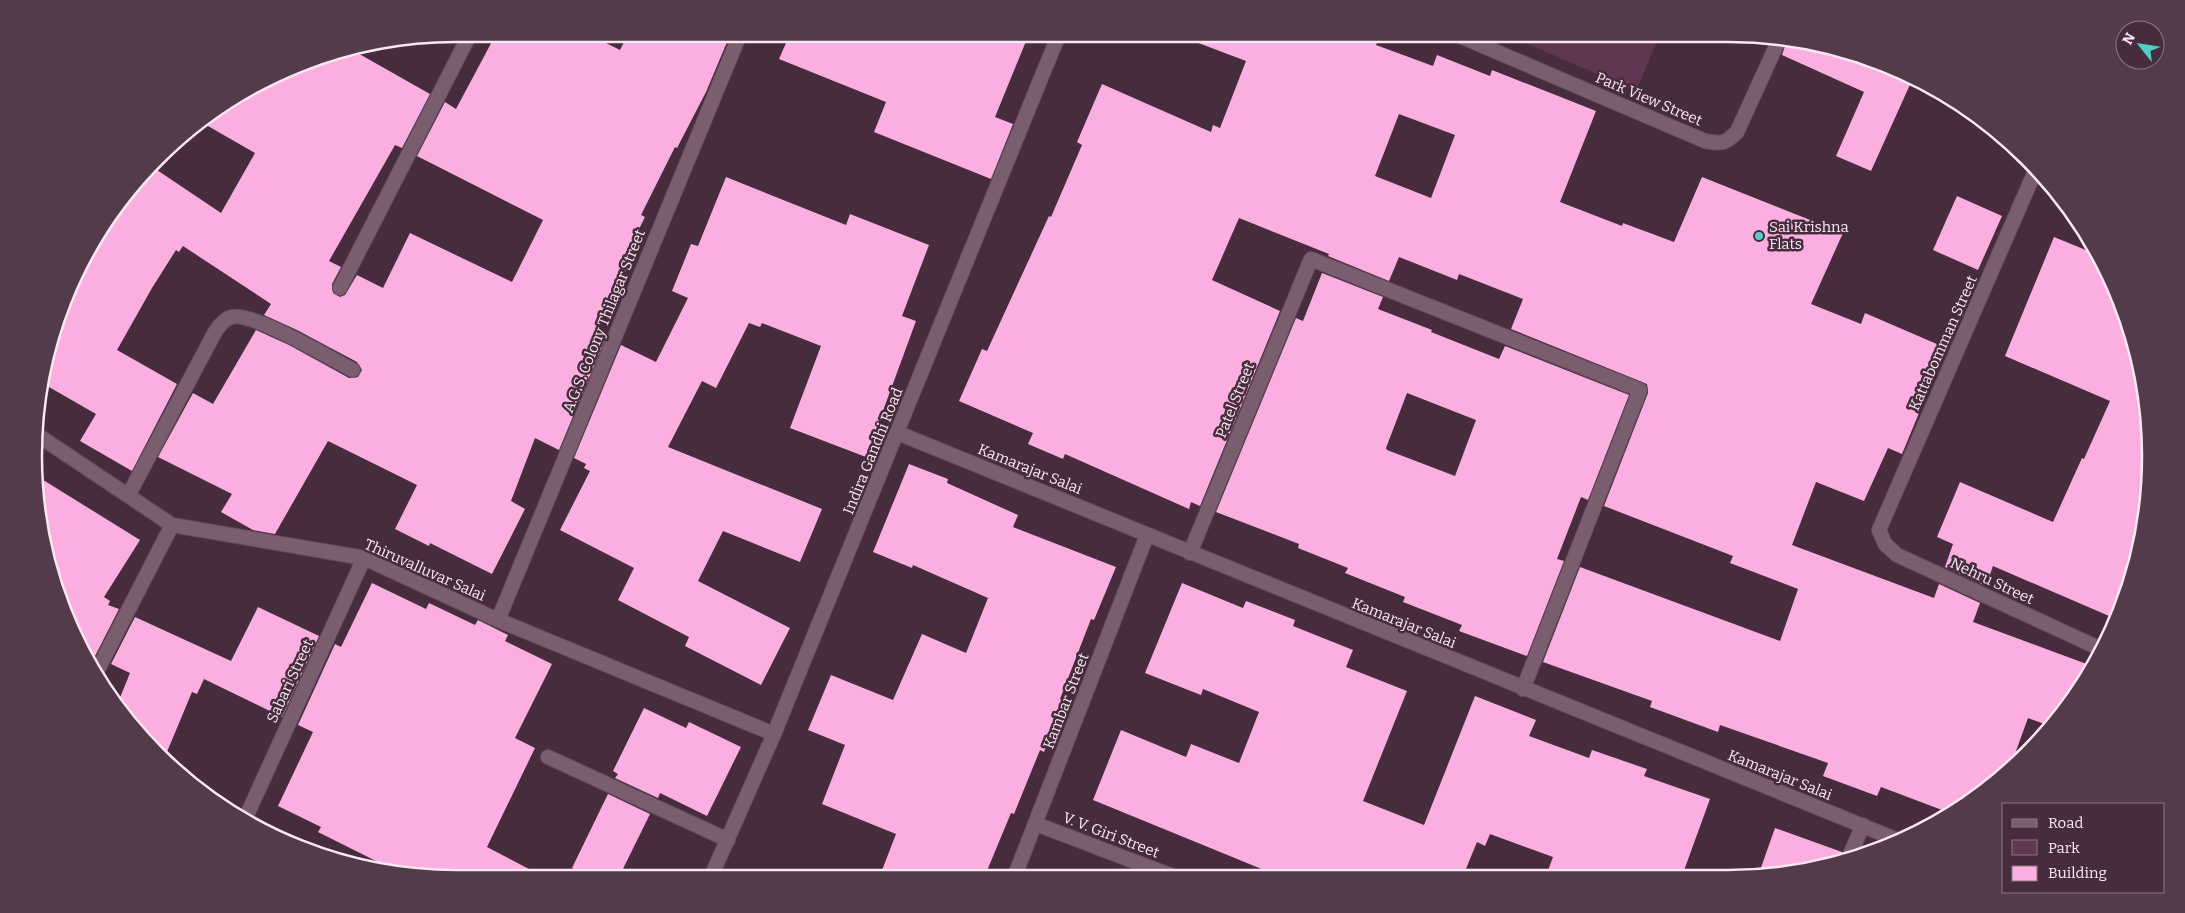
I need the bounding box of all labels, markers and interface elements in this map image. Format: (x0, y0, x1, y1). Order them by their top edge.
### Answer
north arrow (2115, 20, 2165, 70)
text: N (2119, 30, 2139, 48)
street label: Park View Street (1593, 68, 1706, 130)
place label: Sai Krishna Flats (1769, 218, 1849, 253)
street label: A.G.S. Colony Thilagar Street (559, 226, 649, 415)
marker: Sai Krishna Flats (1753, 230, 1765, 242)
street label: Kattabomman Street (1905, 272, 1981, 413)
street label: Patel Street (1212, 359, 1259, 440)
street label: Indira Gandhi Road (839, 385, 907, 517)
street label: Kamarajar Salai (975, 440, 1085, 498)
street label: Thiruvalluvar Salai (362, 535, 489, 605)
street label: Nehru Street (1947, 554, 2037, 608)
street label: Kamarajar Salai (1349, 594, 1459, 652)
street label: Sabari Street (263, 636, 317, 726)
street label: Kambar Street (1039, 650, 1093, 752)
street label: Kamarajar Salai (1725, 746, 1835, 804)
legend (2002, 803, 2165, 893)
street label: V. V. Giri Street (1060, 808, 1162, 862)
text: Road (2048, 814, 2083, 832)
text: Park (2048, 839, 2080, 857)
text: Building (2048, 864, 2107, 882)

